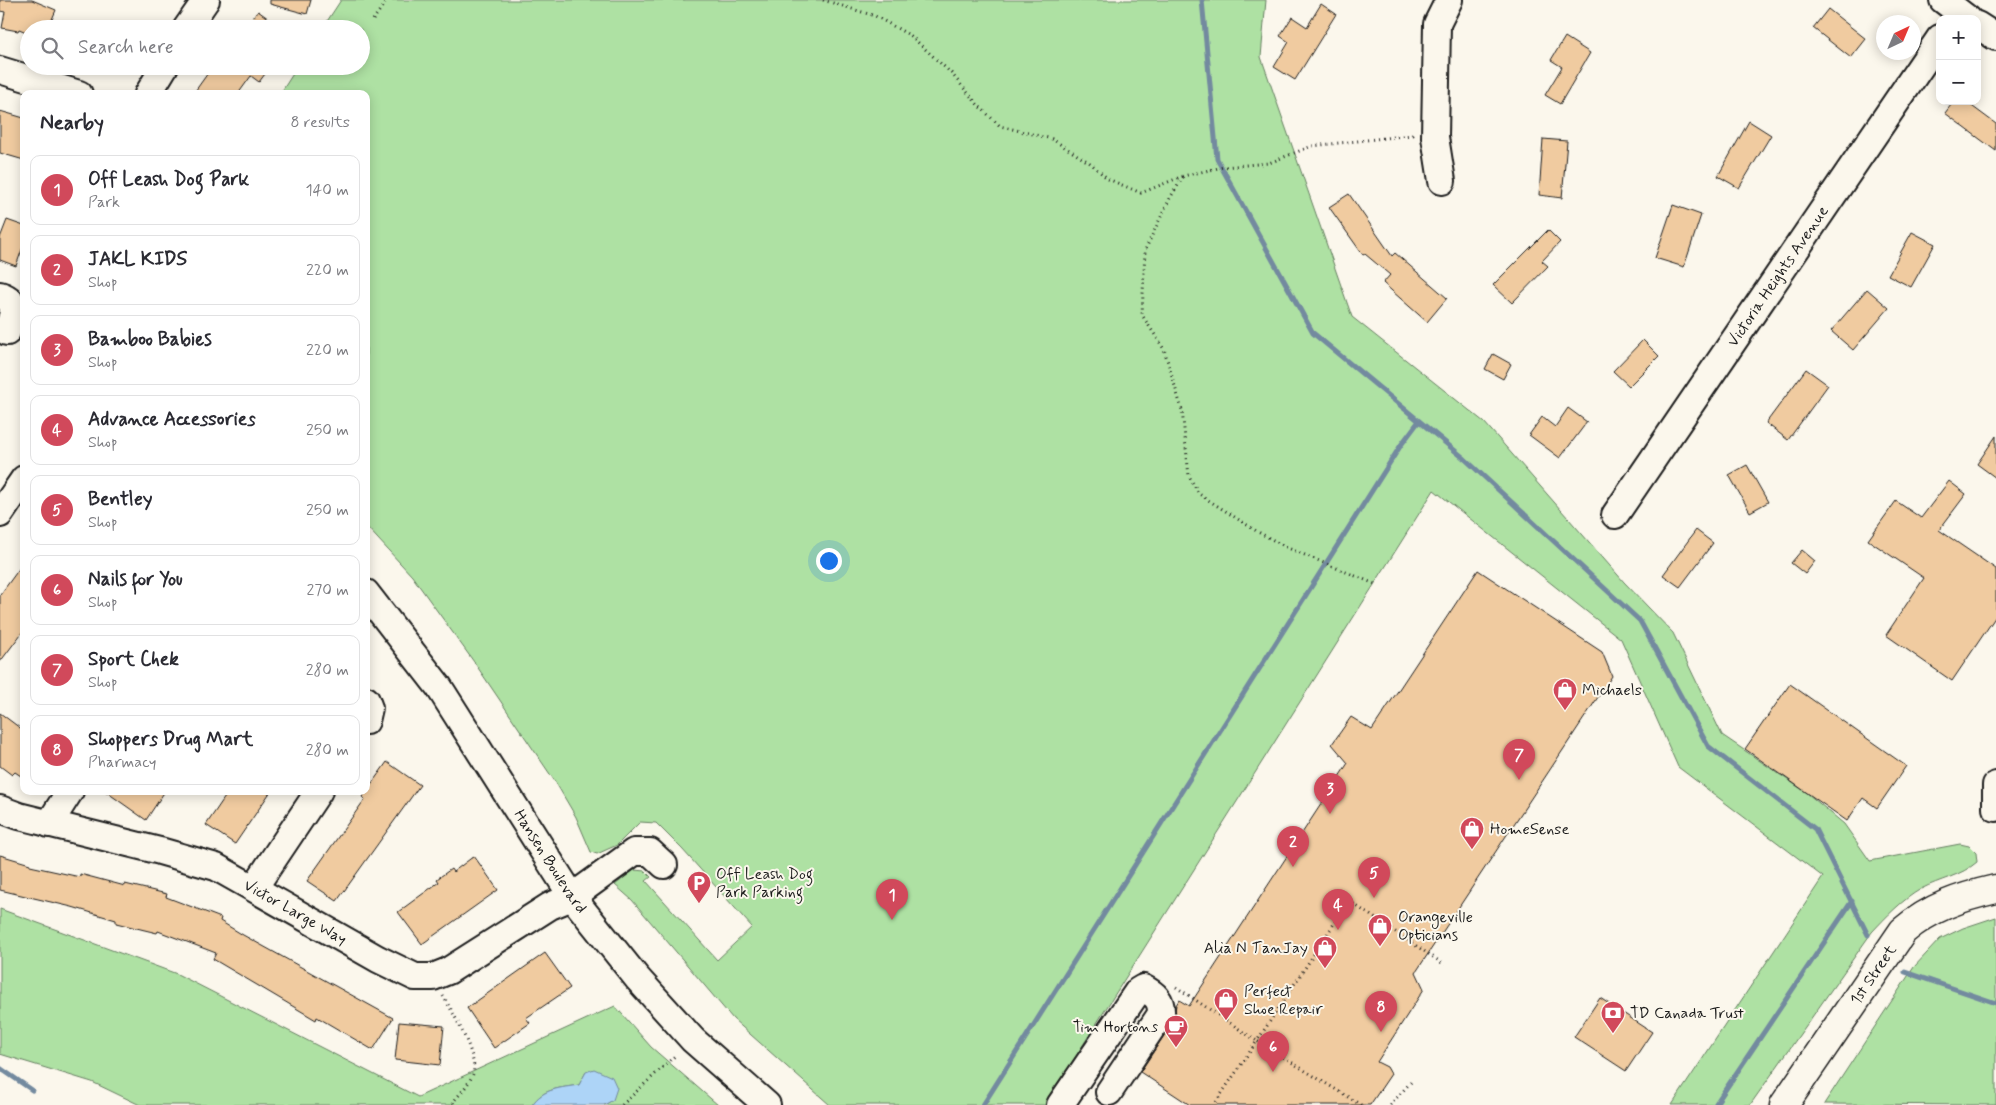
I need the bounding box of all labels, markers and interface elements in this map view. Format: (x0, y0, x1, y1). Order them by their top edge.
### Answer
north arrow (1876, 15, 1921, 60)
map controls (1936, 15, 1981, 105)
button: + (1936, 15, 1981, 60)
search box (20, 20, 370, 75)
icon: search (38, 34, 66, 62)
text: Search here (78, 35, 174, 60)
button: − (1936, 60, 1981, 105)
text: Nearby (40, 109, 104, 137)
text: 8 results (290, 112, 350, 133)
text: Off Leash Dog Park (88, 167, 249, 192)
text: 1 (53, 180, 61, 201)
text: 140 m (305, 180, 349, 201)
text: Park (88, 192, 120, 213)
street label: Victoria Heights Avenue (1722, 201, 1833, 351)
text: JAKL KIDS (88, 247, 187, 272)
text: 2 (53, 260, 61, 281)
text: 220 m (306, 260, 349, 281)
text: Shop (88, 272, 117, 293)
text: Bamboo Babies (88, 327, 212, 352)
text: 3 (53, 340, 61, 361)
text: 220 m (306, 340, 349, 361)
text: Shop (88, 352, 117, 373)
text: Advance Accessories (88, 407, 256, 432)
text: 4 (52, 420, 62, 441)
text: 250 m (306, 420, 349, 441)
text: Shop (88, 432, 117, 453)
text: Bentley (88, 487, 152, 512)
text: 5 (52, 500, 62, 521)
text: 250 m (306, 500, 349, 521)
text: Shop (88, 512, 117, 533)
your location (816, 548, 842, 574)
text: Nails for You (88, 567, 183, 592)
text: 6 (53, 580, 61, 601)
text: 270 m (306, 580, 349, 601)
text: Shop (88, 592, 117, 613)
text: Sport Chek (88, 647, 179, 672)
text: 7 (52, 660, 62, 681)
text: 280 m (306, 660, 349, 681)
text: Shop (88, 672, 117, 693)
shop icon: Michaels (1552, 677, 1578, 711)
place label: Michaels (1582, 680, 1642, 701)
text: Shoppers Drug Mart (88, 727, 253, 752)
pin: 7 (1503, 739, 1535, 780)
text: 8 (52, 740, 62, 761)
text: 280 m (306, 740, 349, 761)
text: Pharmacy (88, 752, 156, 773)
pin: 3 (1314, 773, 1346, 814)
street label: Hansen Boulevard (509, 806, 592, 918)
shop icon: HomeSense (1459, 816, 1485, 850)
place label: HomeSense (1490, 819, 1569, 840)
pin: 2 (1277, 826, 1309, 867)
pin: 5 (1358, 857, 1390, 898)
place label: Off Leash Dog Park Parking (716, 864, 813, 904)
parking icon: Off Leash Dog Park Parking (686, 870, 712, 904)
street label: Victor Large Way (240, 874, 351, 950)
pin: 1 (876, 879, 908, 920)
pin: 4 (1322, 889, 1354, 930)
place label: Orangeville Opticians (1398, 907, 1473, 946)
shop icon: Orangeville Opticians (1367, 913, 1393, 947)
shop icon: Alia N TanJay (1312, 935, 1338, 969)
place label: Alia N TanJay (1204, 938, 1308, 959)
street label: 1st Street (1845, 940, 1901, 1009)
place label: Perfect Shoe Repair (1244, 981, 1323, 1020)
shop icon: Perfect Shoe Repair (1213, 987, 1239, 1021)
pin: 8 (1365, 991, 1397, 1032)
bank icon: TD Canada Trust (1600, 1000, 1626, 1034)
place label: TD Canada Trust (1630, 1003, 1744, 1024)
cafe icon: Tim Hortons (1163, 1014, 1189, 1048)
place label: Tim Hortons (1073, 1017, 1158, 1038)
pin: 6 (1257, 1031, 1289, 1072)

